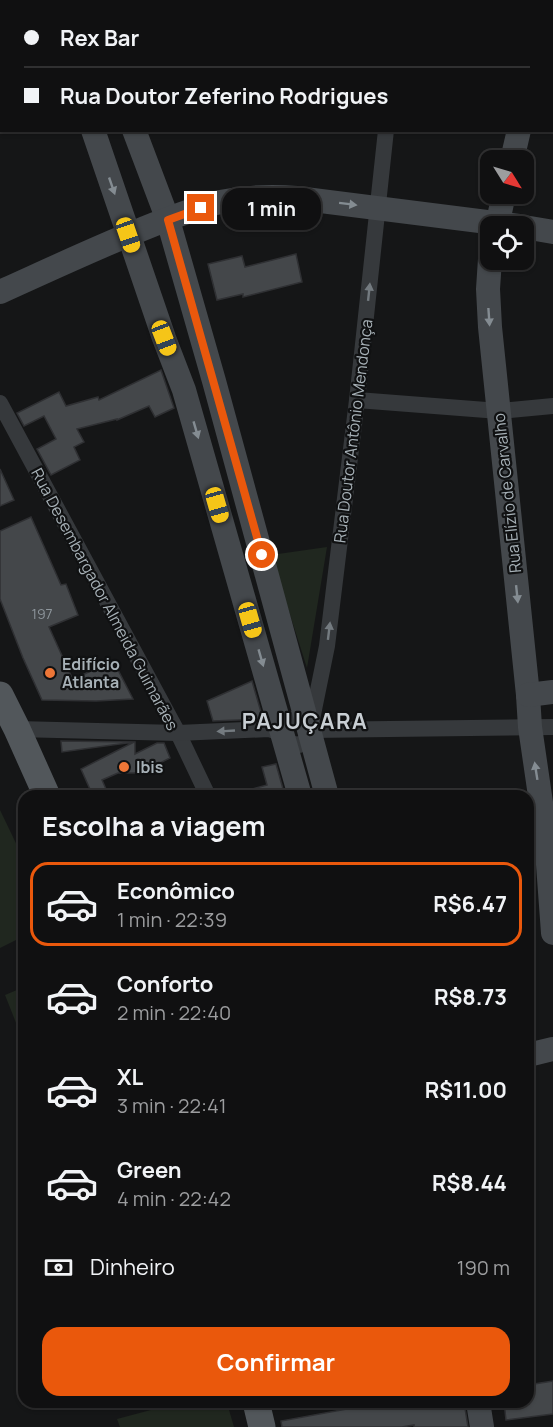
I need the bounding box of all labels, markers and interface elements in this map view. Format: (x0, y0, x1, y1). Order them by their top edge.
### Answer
text: Rex Bar (60, 23, 139, 53)
text: Rua Doutor Zeferino Rodrigues (60, 81, 388, 111)
north arrow (480, 150, 534, 204)
map controls (480, 150, 534, 270)
one-way arrow (107, 177, 117, 195)
callout: 1 min (222, 187, 321, 229)
route end (187, 194, 214, 221)
text: 1 min (247, 195, 296, 222)
one-way arrow (339, 199, 358, 209)
car (114, 215, 142, 255)
button: locate (480, 216, 534, 270)
one-way arrow (364, 282, 374, 301)
one-way arrow (485, 307, 494, 326)
car (149, 318, 179, 358)
street label: Rua Doutor Antônio Mendonça (328, 318, 378, 544)
street label: Rua Elízio de Carvalho (488, 412, 526, 574)
one-way arrow (192, 421, 201, 439)
street label: Rua Desembargador Almeida Guimarães (26, 464, 184, 734)
car (203, 485, 231, 525)
route start (248, 541, 275, 568)
one-way arrow (513, 585, 522, 604)
car (236, 600, 264, 640)
house number: 197 (32, 604, 53, 623)
one-way arrow (324, 622, 334, 641)
one-way arrow (257, 649, 266, 667)
place label: Edifício Atlanta (62, 653, 120, 693)
marker: Edifício Atlanta (43, 666, 57, 680)
district label: PAJUÇARA (242, 706, 368, 736)
one-way arrow (216, 726, 235, 735)
place label: Ibis (136, 756, 164, 778)
marker: Ibis (117, 760, 131, 774)
one-way arrow (532, 761, 541, 780)
text: Escolha a viagem (42, 807, 265, 844)
text: Econômico (117, 876, 235, 906)
icon: car (45, 877, 99, 931)
text: R$6.47 (433, 889, 507, 919)
text: 1 min · 22:39 (117, 906, 227, 933)
text: Conforto (117, 969, 213, 999)
icon: car (45, 970, 99, 1024)
text: R$8.73 (434, 982, 507, 1012)
text: 2 min · 22:40 (117, 999, 231, 1026)
text: XL (117, 1062, 143, 1092)
icon: car (45, 1063, 99, 1117)
text: R$11.00 (425, 1075, 507, 1105)
text: 3 min · 22:41 (117, 1092, 226, 1119)
text: Green (117, 1155, 182, 1185)
icon: car (45, 1156, 99, 1210)
text: R$8.44 (432, 1168, 507, 1198)
text: 4 min · 22:42 (117, 1185, 231, 1212)
icon: cash (42, 1251, 75, 1284)
text: Dinheiro (90, 1252, 175, 1282)
text: 190 m (457, 1254, 510, 1281)
button: Confirmar (42, 1327, 510, 1396)

